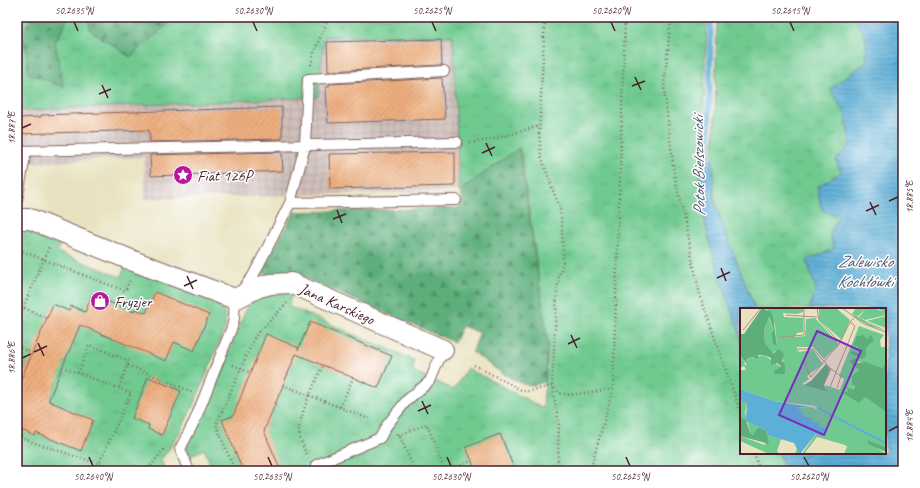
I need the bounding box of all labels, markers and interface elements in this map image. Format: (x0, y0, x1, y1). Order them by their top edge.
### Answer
text: 50.2635°N (55, 4, 95, 17)
text: 50.2630°N (234, 4, 274, 17)
text: 50.2625°N (413, 4, 453, 17)
text: 50.2620°N (592, 4, 632, 17)
text: 50.2615°N (771, 4, 811, 17)
text: 18.887°E (5, 110, 18, 144)
water label: Potok Bielszowicki (687, 111, 710, 216)
place icon: Fiat 126P (172, 164, 194, 186)
place label: Fiat 126P (197, 166, 255, 186)
text: 18.885°E (903, 179, 916, 213)
water label: Zalewisko Kochłówki (837, 251, 898, 292)
street label: Jana Karskiego (295, 278, 378, 330)
shop icon: Fryzjer (89, 290, 111, 312)
place label: Fryzjer (114, 292, 153, 312)
inset map (740, 308, 886, 454)
text: 18.886°E (5, 340, 18, 374)
text: 18.884°E (903, 408, 916, 442)
text: 50.2640°N (74, 470, 114, 483)
text: 50.2635°N (253, 470, 293, 483)
text: 50.2630°N (432, 470, 472, 483)
text: 50.2625°N (611, 470, 651, 483)
text: 50.2620°N (790, 470, 830, 483)

